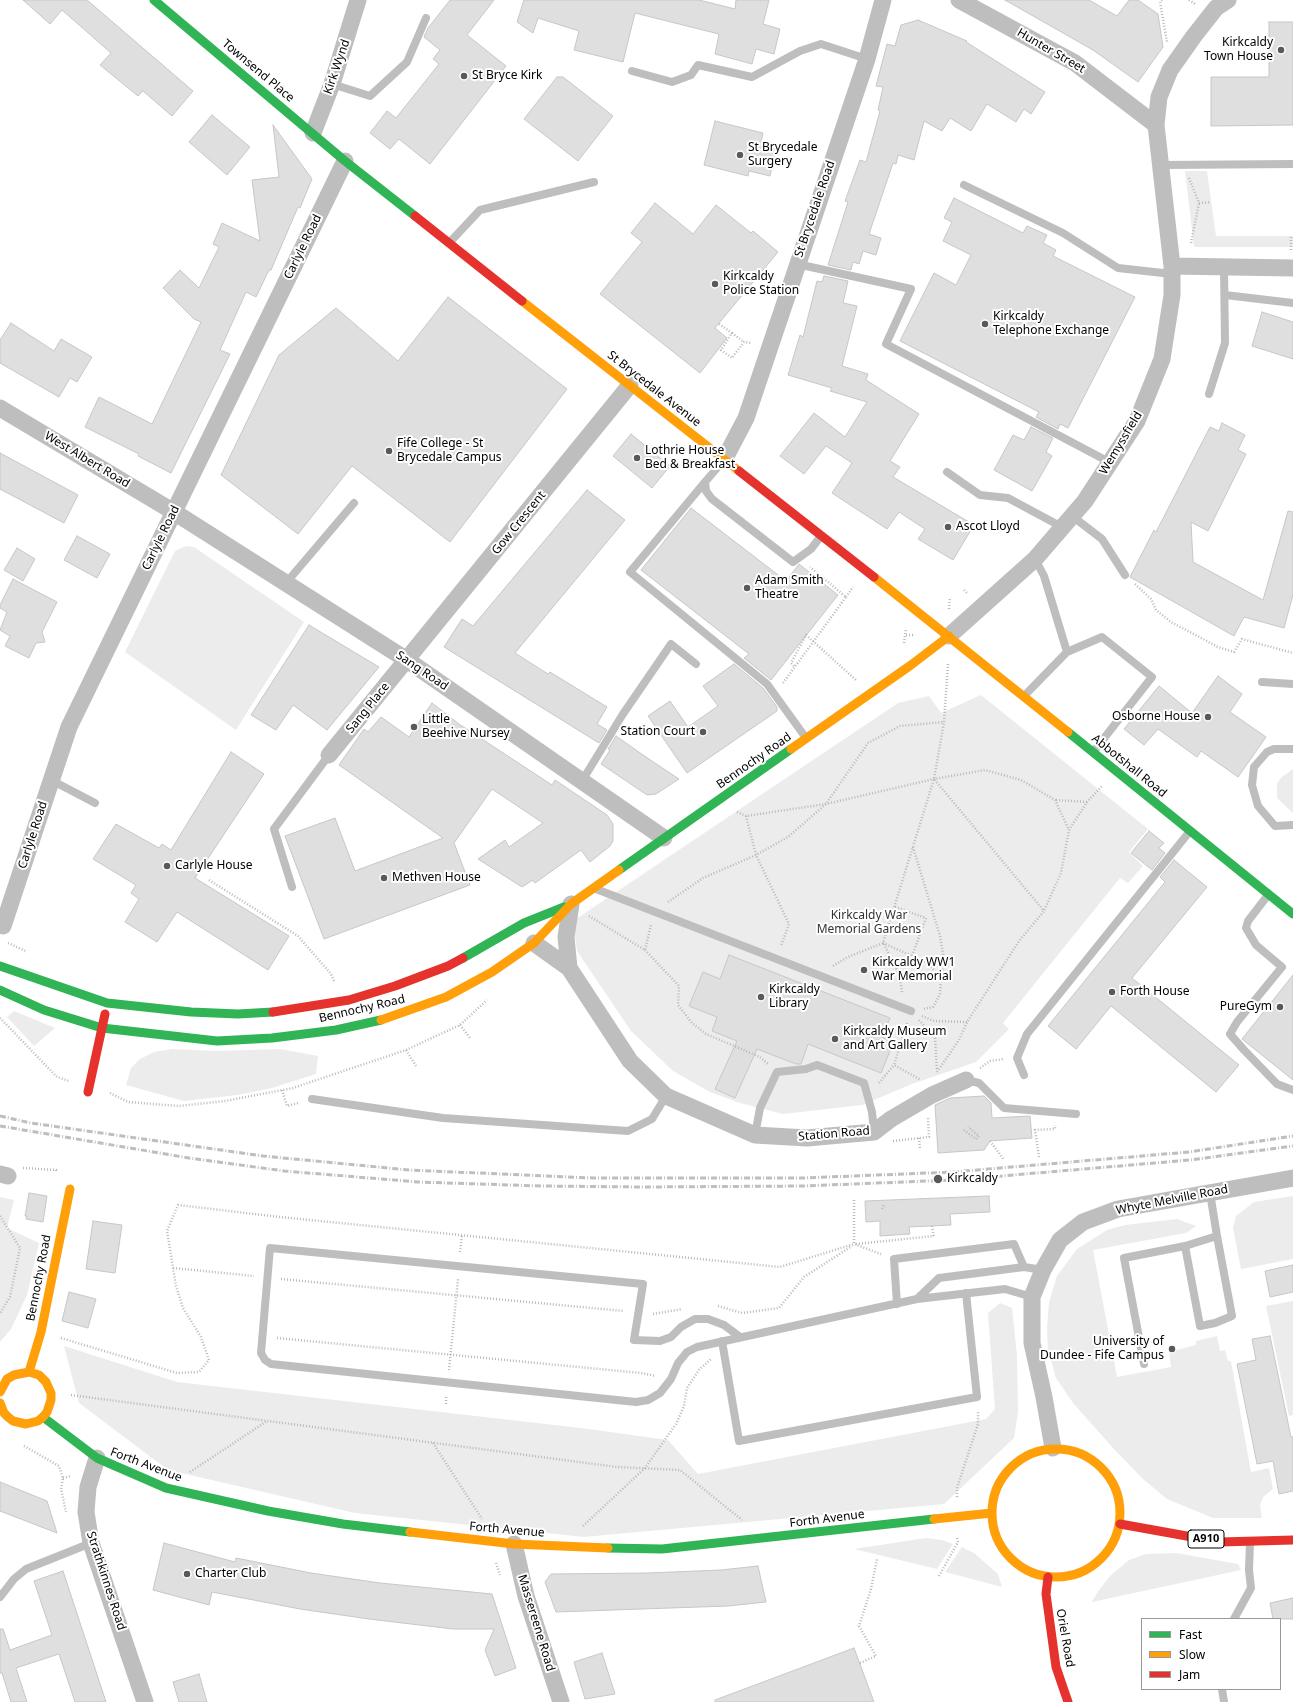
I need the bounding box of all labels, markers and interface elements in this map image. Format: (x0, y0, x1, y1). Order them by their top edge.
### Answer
street label: Hunter Street (1014, 26, 1088, 76)
place label: Kirkcaldy Town House (1204, 36, 1273, 64)
street label: Townsend Place (219, 37, 297, 105)
street label: Kirk Wynd (321, 38, 353, 96)
marker: Kirkcaldy Town House (1276, 45, 1286, 55)
place label: St Bryce Kirk (472, 69, 542, 83)
marker: St Bryce Kirk (459, 71, 469, 81)
place label: St Brycedale Surgery (748, 141, 817, 169)
marker: St Brycedale Surgery (735, 150, 745, 160)
street label: St Brycedale Road (792, 159, 838, 259)
street label: Carlyle Road (281, 212, 325, 282)
place label: Kirkcaldy Police Station (723, 270, 799, 298)
marker: Kirkcaldy Police Station (710, 279, 720, 289)
place label: Kirkcaldy Telephone Exchange (993, 310, 1109, 338)
marker: Kirkcaldy Telephone Exchange (980, 319, 990, 329)
street label: St Brycedale Avenue (604, 348, 704, 430)
street label: Wemyssfield (1097, 409, 1145, 477)
street label: West Albert Road (42, 429, 132, 491)
place label: Fife College - St Brycedale Campus (397, 437, 502, 465)
place label: Lothrie House Bed & Breakfast (645, 444, 735, 472)
marker: Fife College - St Brycedale Campus (384, 446, 394, 456)
marker: Lothrie House Bed & Breakfast (632, 453, 642, 463)
street label: Gow Crescent (489, 488, 549, 558)
street label: Carlyle Road (139, 503, 183, 573)
place label: Ascot Lloyd (956, 520, 1020, 534)
marker: Ascot Lloyd (943, 522, 953, 532)
place label: Adam Smith Theatre (755, 574, 824, 602)
marker: Adam Smith Theatre (742, 583, 752, 593)
street label: Sang Road (393, 648, 451, 694)
street label: Sang Place (343, 680, 393, 736)
place label: Osborne House (1112, 710, 1200, 724)
marker: Osborne House (1203, 712, 1213, 722)
place label: Little Beehive Nursey (422, 713, 510, 741)
marker: Little Beehive Nursey (409, 722, 419, 732)
place label: Station Court (621, 725, 695, 739)
marker: Station Court (698, 727, 708, 737)
street label: Bennochy Road (714, 730, 794, 792)
street label: Abbotshall Road (1089, 731, 1169, 801)
street label: Carlyle Road (15, 799, 51, 871)
place label: Carlyle House (175, 859, 253, 873)
marker: Carlyle House (162, 861, 172, 871)
place label: Methven House (392, 871, 481, 885)
marker: Methven House (379, 873, 389, 883)
park label: Kirkcaldy War Memorial Gardens (817, 909, 921, 937)
place label: Kirkcaldy WW1 War Memorial (872, 956, 955, 984)
marker: Kirkcaldy WW1 War Memorial (859, 965, 869, 975)
place label: Kirkcaldy Library (769, 983, 820, 1011)
place label: Forth House (1120, 985, 1189, 999)
marker: Forth House (1107, 987, 1117, 997)
street label: Bennochy Road (318, 992, 406, 1026)
marker: Kirkcaldy Library (756, 992, 766, 1002)
place label: PureGym (1220, 1000, 1272, 1014)
marker: PureGym (1275, 1002, 1285, 1012)
place label: Kirkcaldy Museum and Art Gallery (843, 1025, 947, 1053)
marker: Kirkcaldy Museum and Art Gallery (830, 1034, 840, 1044)
street label: Station Road (798, 1124, 870, 1144)
place label: Kirkcaldy (947, 1172, 998, 1186)
marker: Kirkcaldy (932, 1173, 944, 1185)
street label: Whyte Melville Road (1115, 1182, 1229, 1218)
street label: Bennochy Road (24, 1233, 54, 1323)
place label: University of Dundee - Fife Campus (1040, 1335, 1164, 1363)
marker: University of Dundee - Fife Campus (1167, 1344, 1177, 1354)
street label: Forth Avenue (108, 1445, 184, 1485)
street label: Forth Avenue (789, 1507, 865, 1531)
street label: Forth Avenue (469, 1520, 545, 1540)
street label: Strathkinnes Road (83, 1530, 129, 1632)
road number: A910 (1188, 1530, 1224, 1548)
place label: Charter Club (195, 1567, 266, 1581)
marker: Charter Club (182, 1569, 192, 1579)
street label: Massereene Road (514, 1573, 558, 1673)
street label: Oriel Road (1053, 1608, 1077, 1668)
legend (1141, 1618, 1281, 1690)
text: Fast (1179, 1626, 1202, 1643)
text: Slow (1179, 1646, 1205, 1663)
text: Jam (1179, 1666, 1200, 1683)

